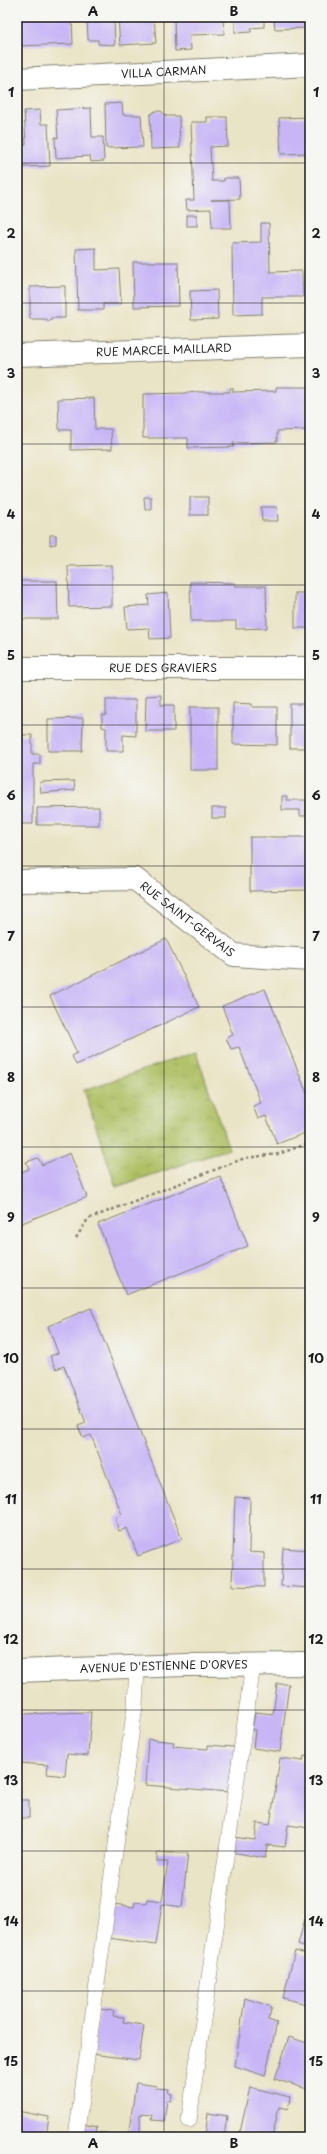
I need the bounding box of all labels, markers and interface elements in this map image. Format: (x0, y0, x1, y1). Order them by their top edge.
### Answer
text: A (88, 1, 98, 20)
text: B (230, 1, 239, 20)
street label: VILLA CARMAN (121, 61, 207, 82)
text: 1 (8, 82, 14, 101)
text: 1 (313, 82, 319, 101)
text: 2 (6, 223, 16, 242)
text: 2 (311, 223, 321, 242)
street label: RUE MARCEL MAILLARD (96, 339, 232, 360)
text: 3 (7, 363, 16, 382)
text: 3 (312, 363, 321, 382)
text: 4 (7, 504, 16, 523)
text: 4 (312, 504, 321, 523)
text: 5 (7, 645, 15, 664)
text: 5 (312, 645, 320, 664)
street label: RUE DES GRAVIERS (109, 659, 217, 676)
text: 6 (6, 785, 16, 804)
text: 6 (311, 785, 321, 804)
street label: RUE SAINT-GERVAIS (137, 877, 239, 961)
text: 7 (7, 926, 15, 945)
text: 7 (312, 926, 320, 945)
text: 8 (7, 1067, 15, 1086)
text: 8 (312, 1067, 320, 1086)
text: 9 (7, 1207, 15, 1226)
text: 9 (312, 1207, 320, 1226)
text: 10 (3, 1348, 19, 1367)
text: 10 (308, 1348, 324, 1367)
text: 11 (5, 1489, 17, 1508)
text: 11 (310, 1489, 322, 1508)
text: 12 (3, 1629, 19, 1648)
text: 12 (308, 1629, 324, 1648)
street label: AVENUE D'ESTIENNE D'ORVES (79, 1655, 248, 1677)
text: 13 (4, 1770, 19, 1789)
text: 13 (309, 1770, 324, 1789)
text: 14 (3, 1911, 19, 1930)
text: 14 (308, 1911, 324, 1930)
text: 15 (4, 2051, 18, 2070)
text: 15 (309, 2051, 323, 2070)
text: A (88, 2133, 98, 2152)
text: B (230, 2133, 239, 2152)

